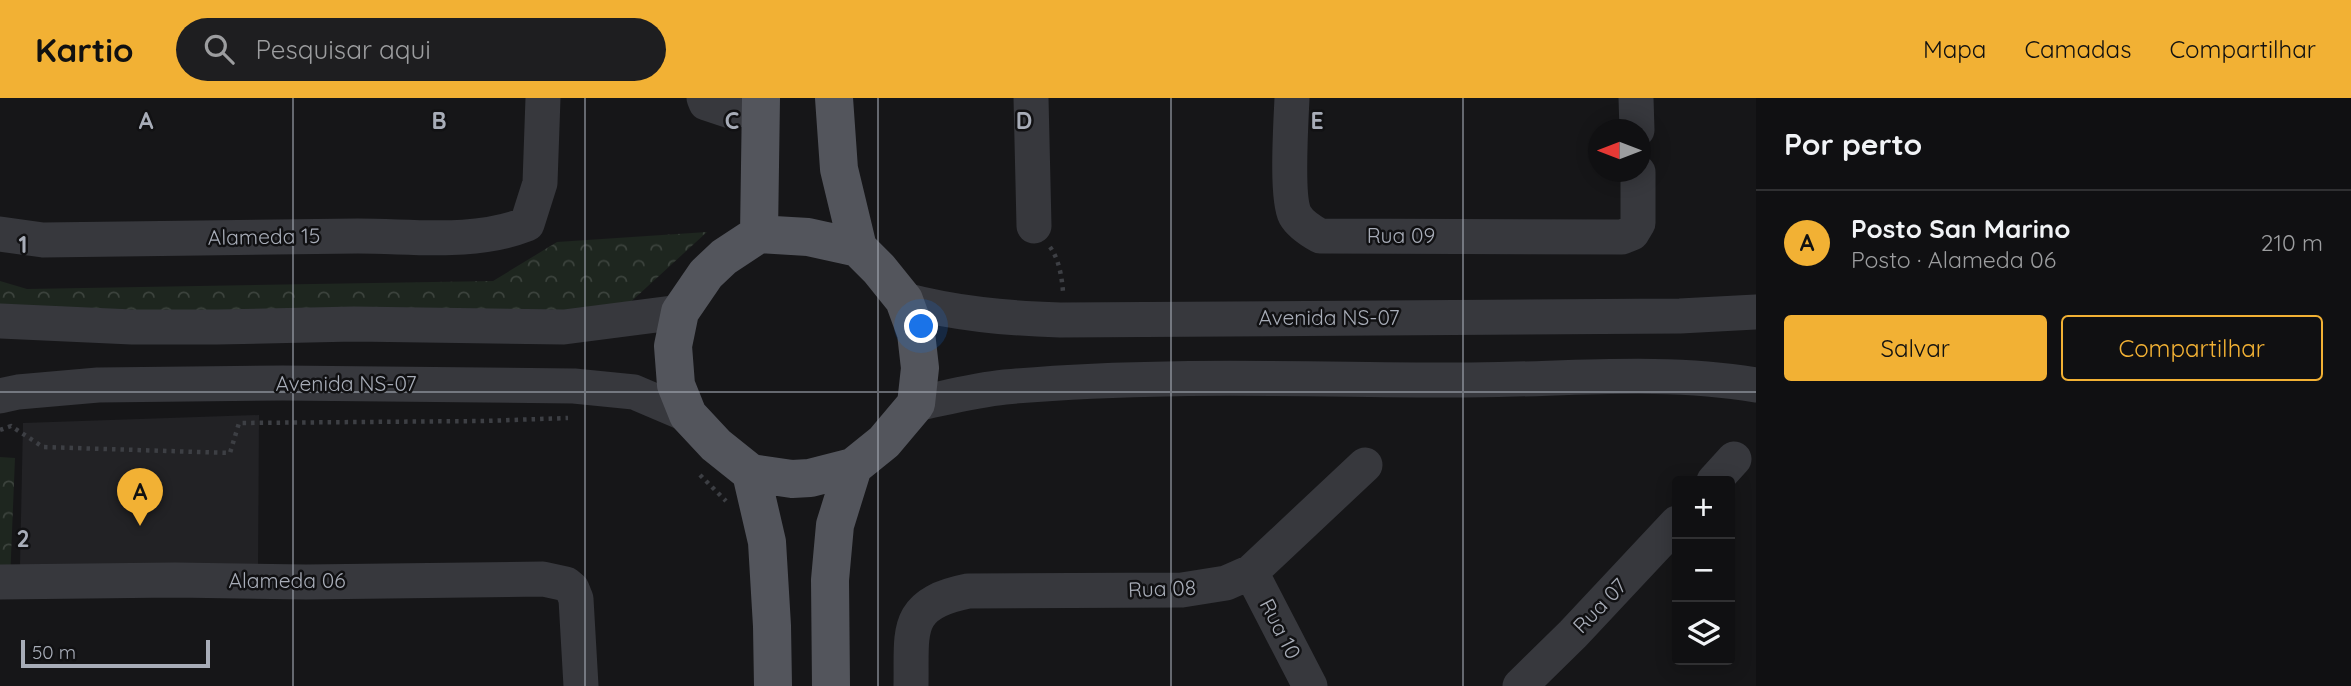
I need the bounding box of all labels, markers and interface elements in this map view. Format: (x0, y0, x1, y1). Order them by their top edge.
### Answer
search box (176, 18, 666, 81)
text: Kartio (35, 29, 134, 70)
icon: search (200, 30, 238, 68)
text: Pesquisar aqui (256, 33, 431, 66)
text: Mapa (1923, 34, 1986, 64)
text: Camadas (2024, 34, 2131, 64)
text: Compartilhar (2169, 34, 2316, 64)
text: A (139, 106, 154, 135)
text: B (431, 106, 447, 135)
text: C (725, 106, 739, 135)
text: D (1016, 106, 1032, 135)
text: E (1310, 106, 1324, 135)
north arrow (1588, 119, 1651, 182)
text: Por perto (1784, 125, 1922, 163)
text: Posto San Marino (1851, 212, 2071, 245)
street label: Alameda 15 (207, 222, 320, 250)
street label: Rua 09 (1367, 222, 1435, 248)
text: A (1800, 228, 1814, 257)
text: 210 m (2261, 228, 2323, 257)
text: 1 (19, 230, 27, 259)
text: Posto · Alameda 06 (1851, 245, 2056, 274)
street label: Avenida NS-07 (1258, 304, 1400, 330)
your location (904, 309, 938, 343)
button: Salvar (1784, 315, 2047, 381)
button: Compartilhar (2061, 315, 2323, 381)
street label: Avenida NS-07 (275, 370, 417, 396)
pin: A (117, 468, 163, 526)
map controls (1672, 476, 1735, 665)
button: + (1672, 476, 1735, 539)
text: 2 (16, 524, 30, 553)
button: − (1672, 539, 1735, 602)
street label: Alameda 06 (228, 567, 346, 593)
street label: Rua 07 (1567, 572, 1632, 638)
street label: Rua 08 (1127, 574, 1196, 602)
street label: Rua 10 (1255, 594, 1307, 663)
button: layers (1672, 602, 1735, 665)
scale bar (21, 637, 210, 669)
text: 50 m (32, 640, 76, 664)

